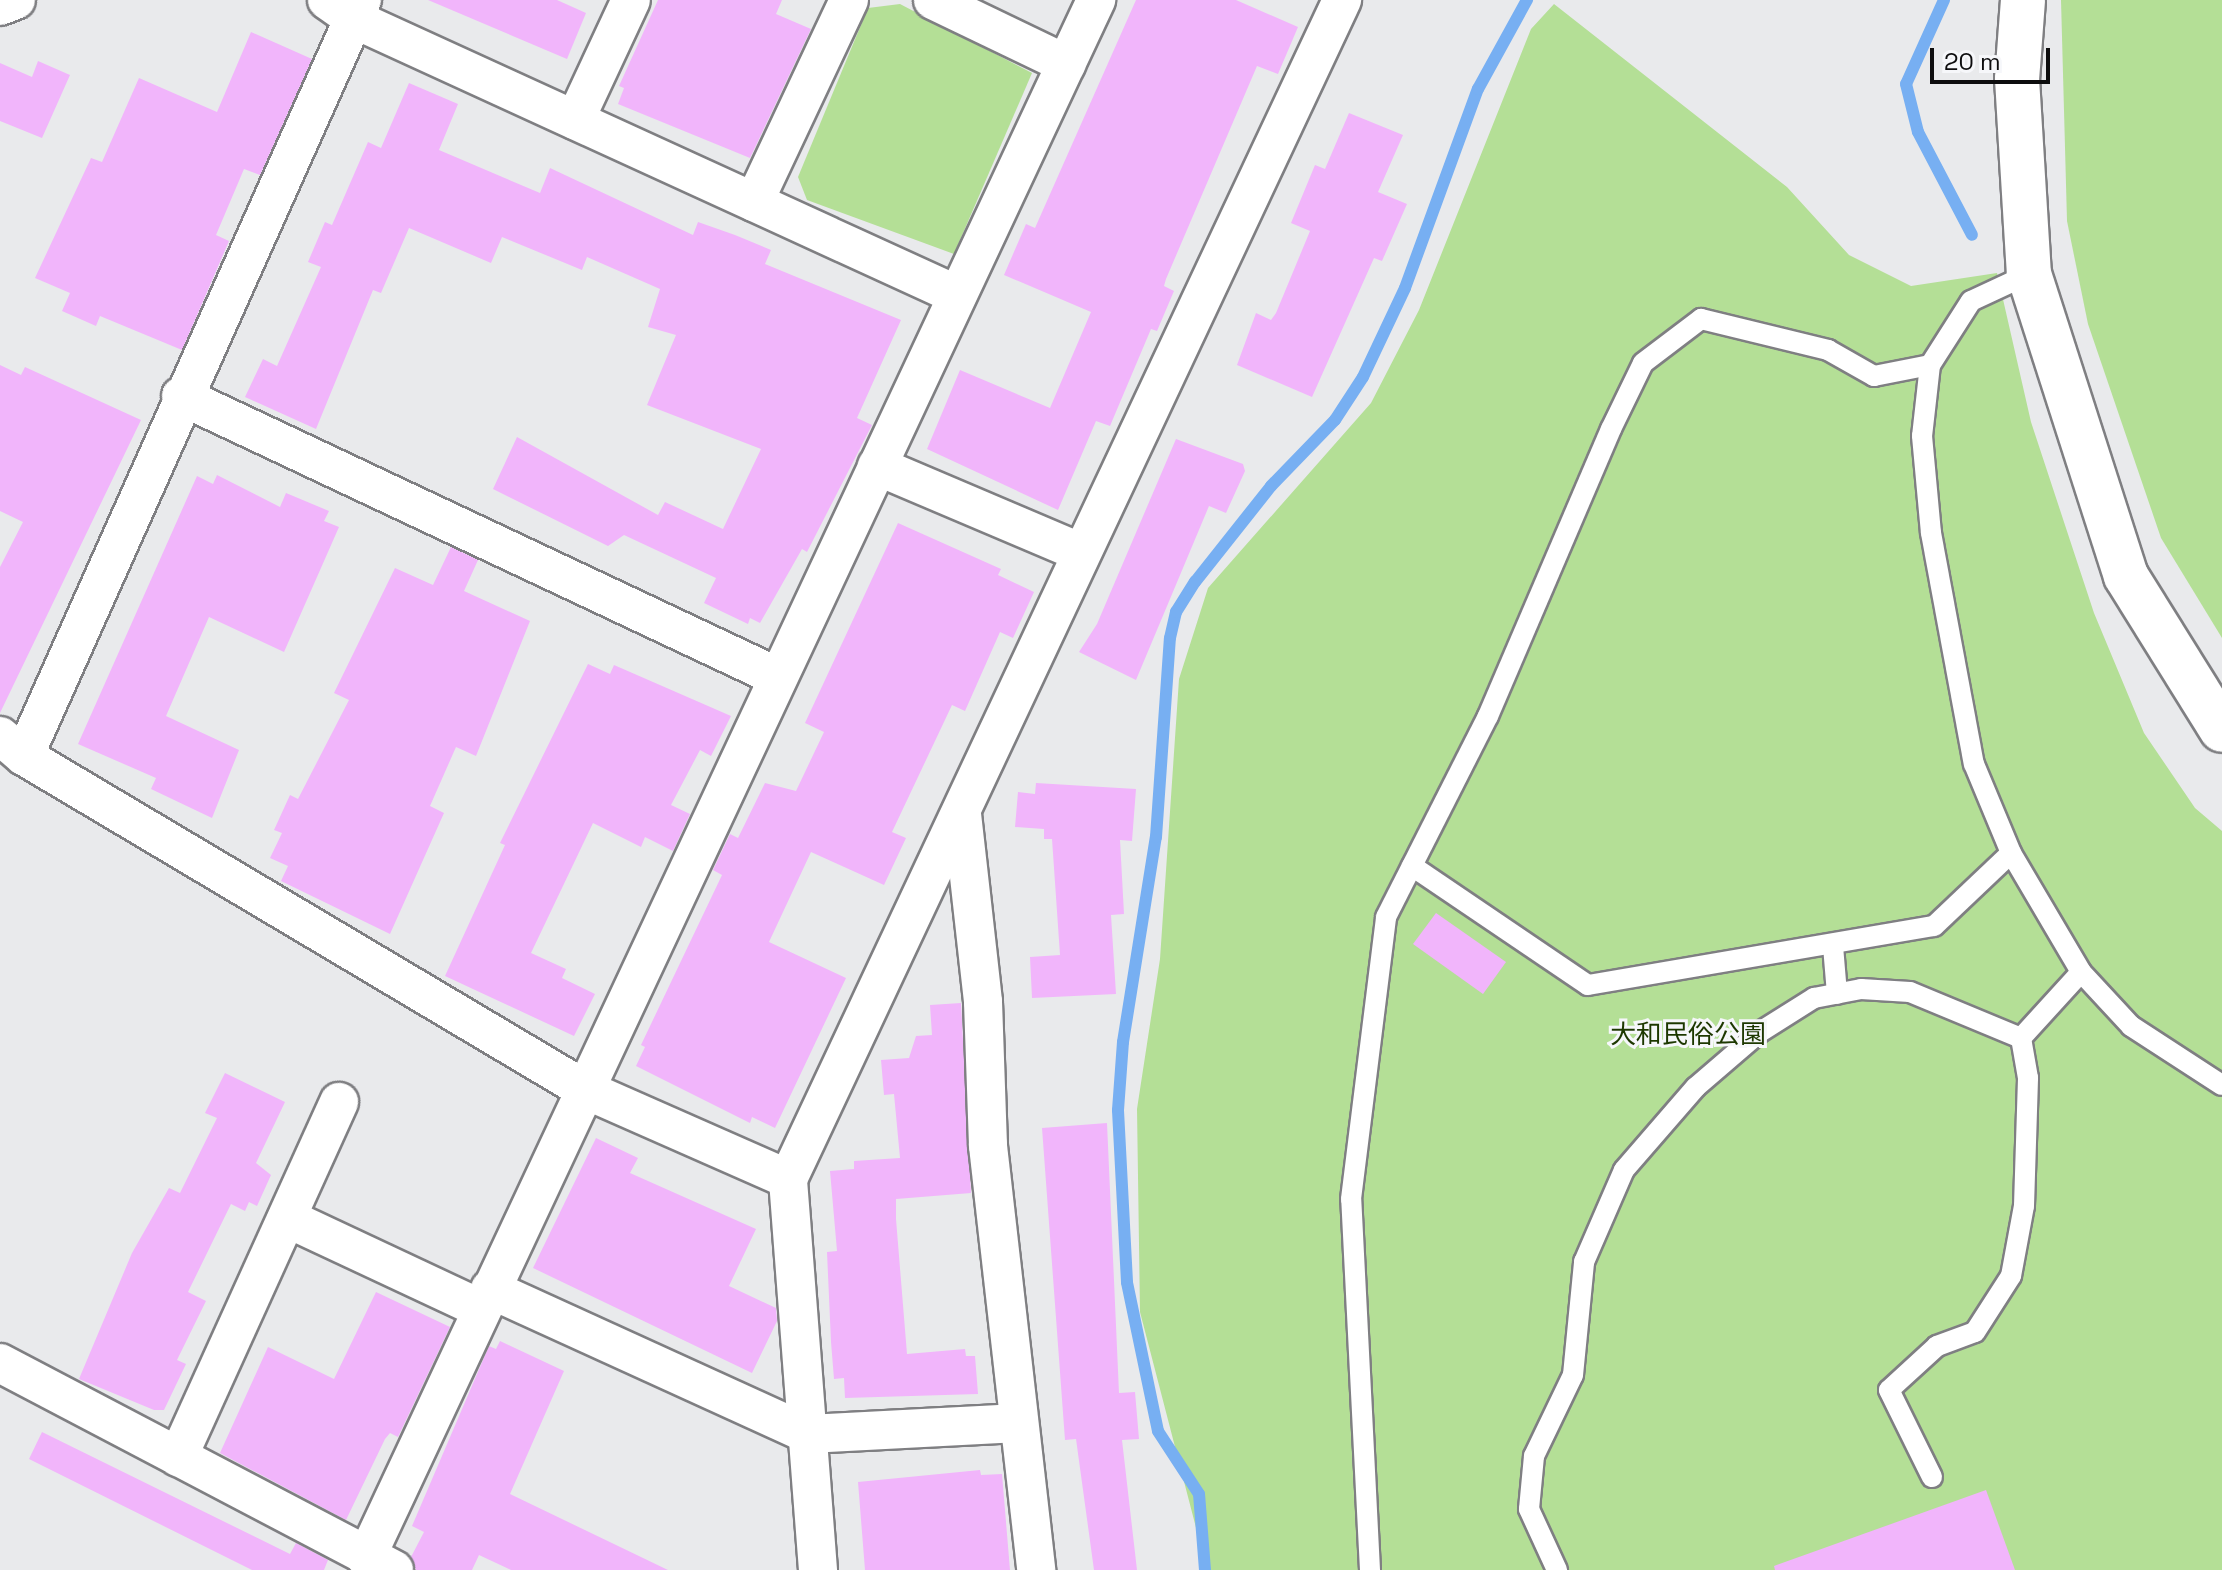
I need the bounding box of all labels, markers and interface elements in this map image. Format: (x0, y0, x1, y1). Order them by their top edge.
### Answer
scale bar (1934, 32, 2054, 82)
text: 20 m (1944, 46, 2001, 77)
park label: 大和民俗公園 (1610, 1019, 1766, 1051)

